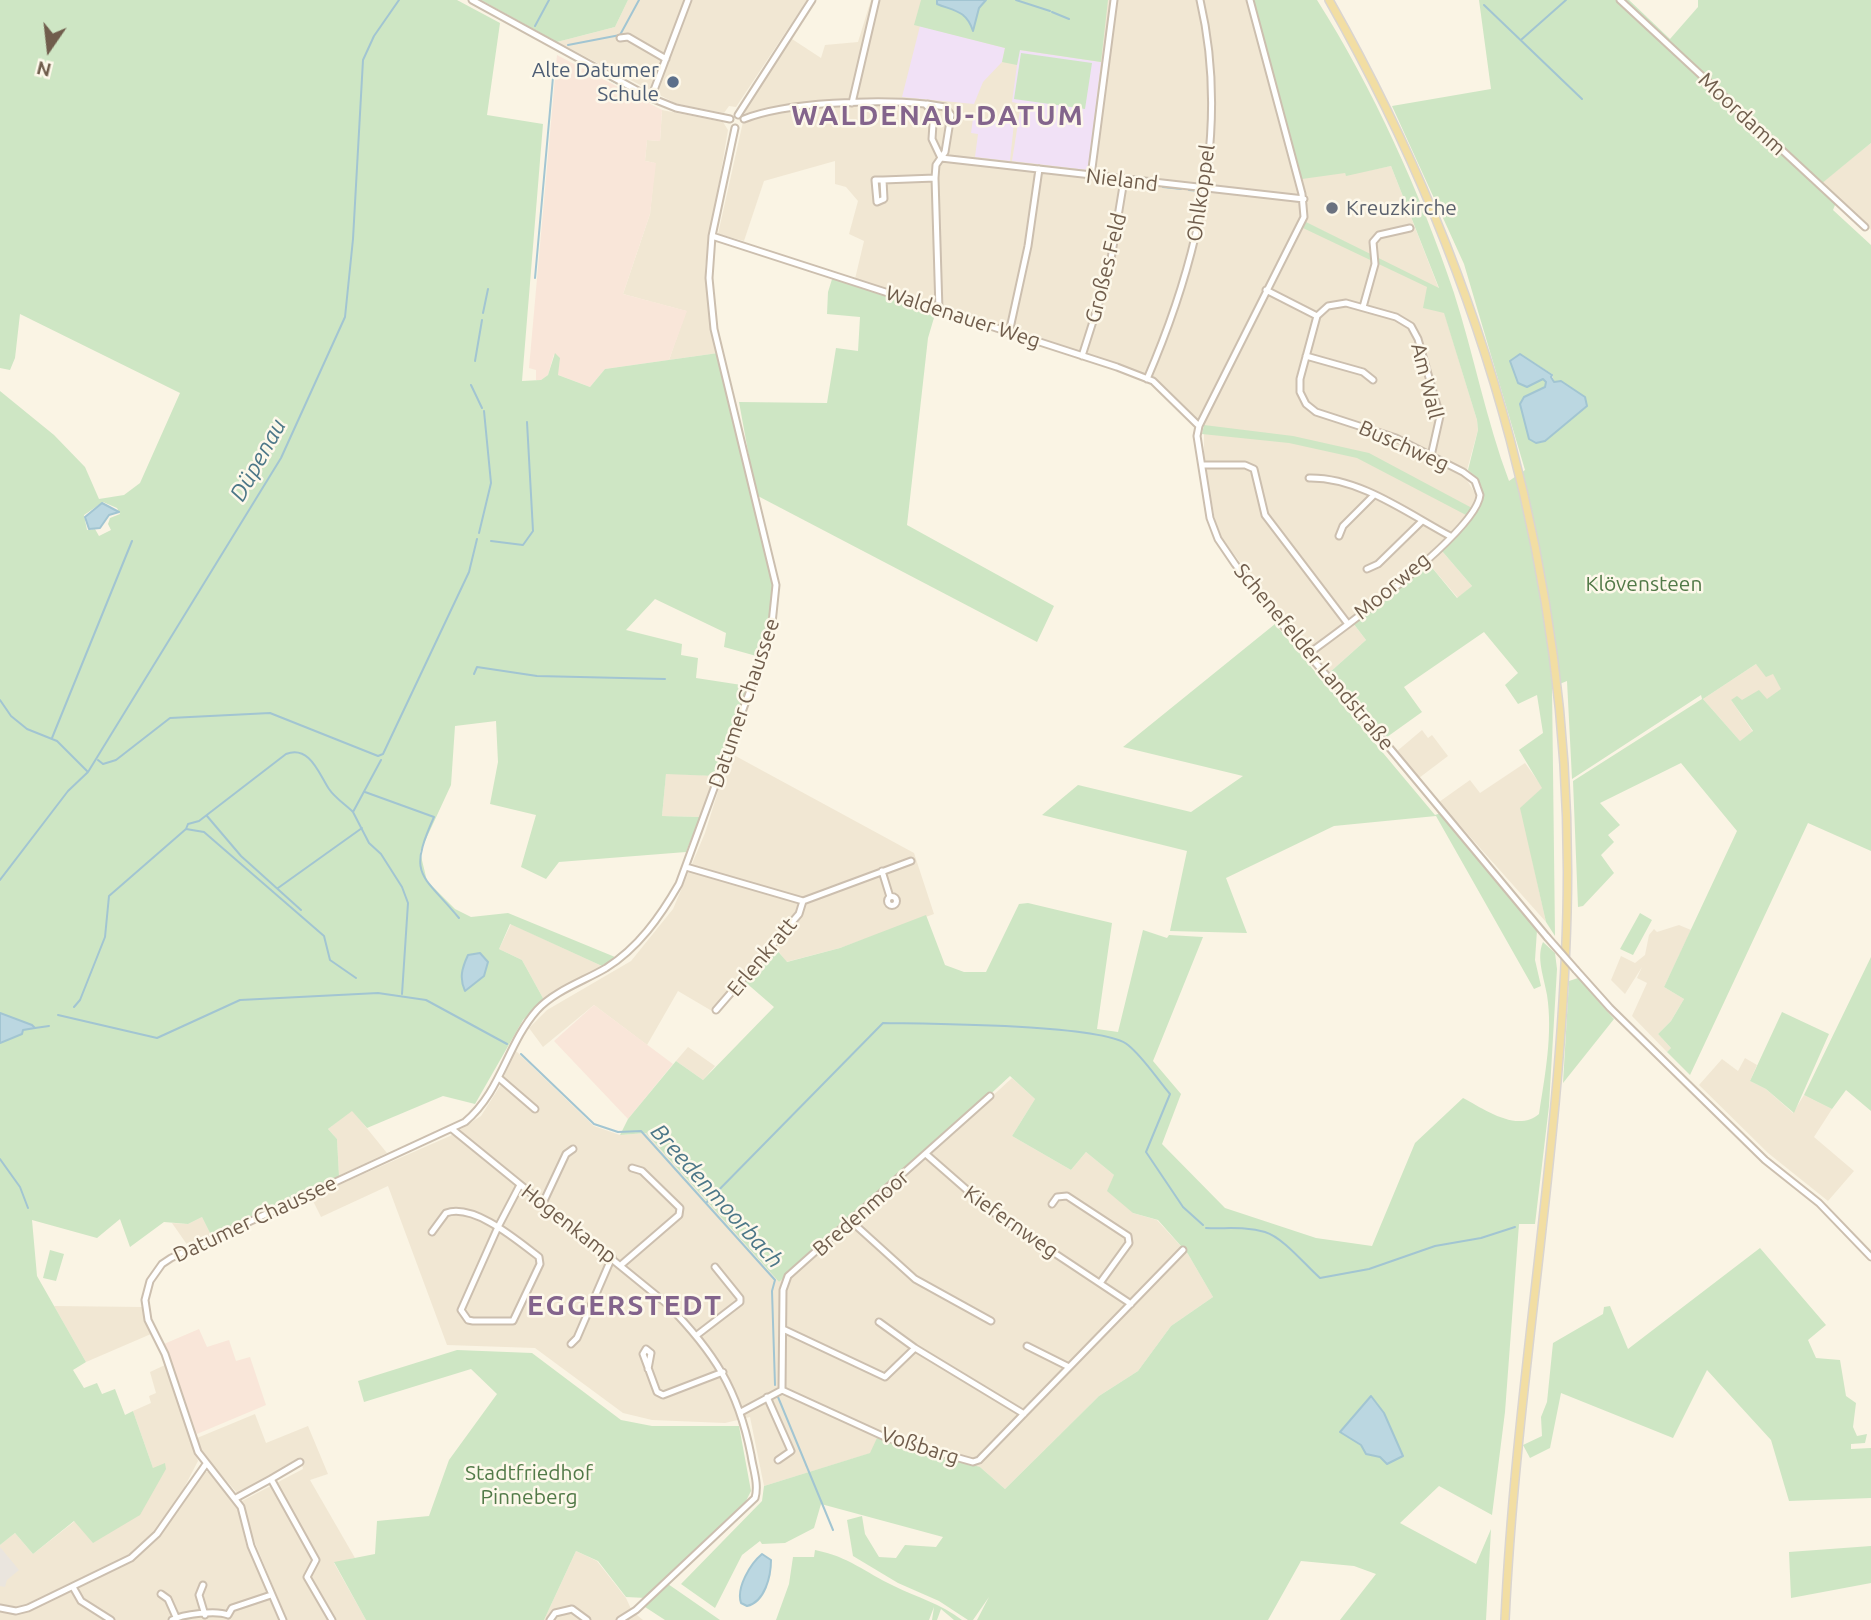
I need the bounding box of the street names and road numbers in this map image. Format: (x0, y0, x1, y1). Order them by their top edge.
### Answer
street label: Moordamm (1693, 67, 1791, 161)
street label: Ohlkoppel (1182, 143, 1220, 243)
street label: Nieland (1085, 163, 1159, 197)
street label: Großes Feld (1080, 210, 1132, 326)
street label: Waldenauer Weg (883, 280, 1043, 354)
street label: Am Wall (1405, 340, 1449, 422)
street label: Buschweg (1355, 415, 1453, 477)
street label: Moorweg (1349, 547, 1435, 625)
street label: Schenefelder Landstraße (1229, 559, 1399, 755)
street label: Datumer Chaussee (703, 615, 785, 791)
street label: Erlenkratt (722, 913, 802, 1001)
street label: Bredenmoor (808, 1164, 914, 1262)
street label: Datumer Chaussee (169, 1170, 341, 1268)
street label: Hogenkamp (516, 1179, 622, 1269)
street label: Kiefernweg (959, 1180, 1063, 1264)
street label: Voßbarg (878, 1422, 962, 1470)

